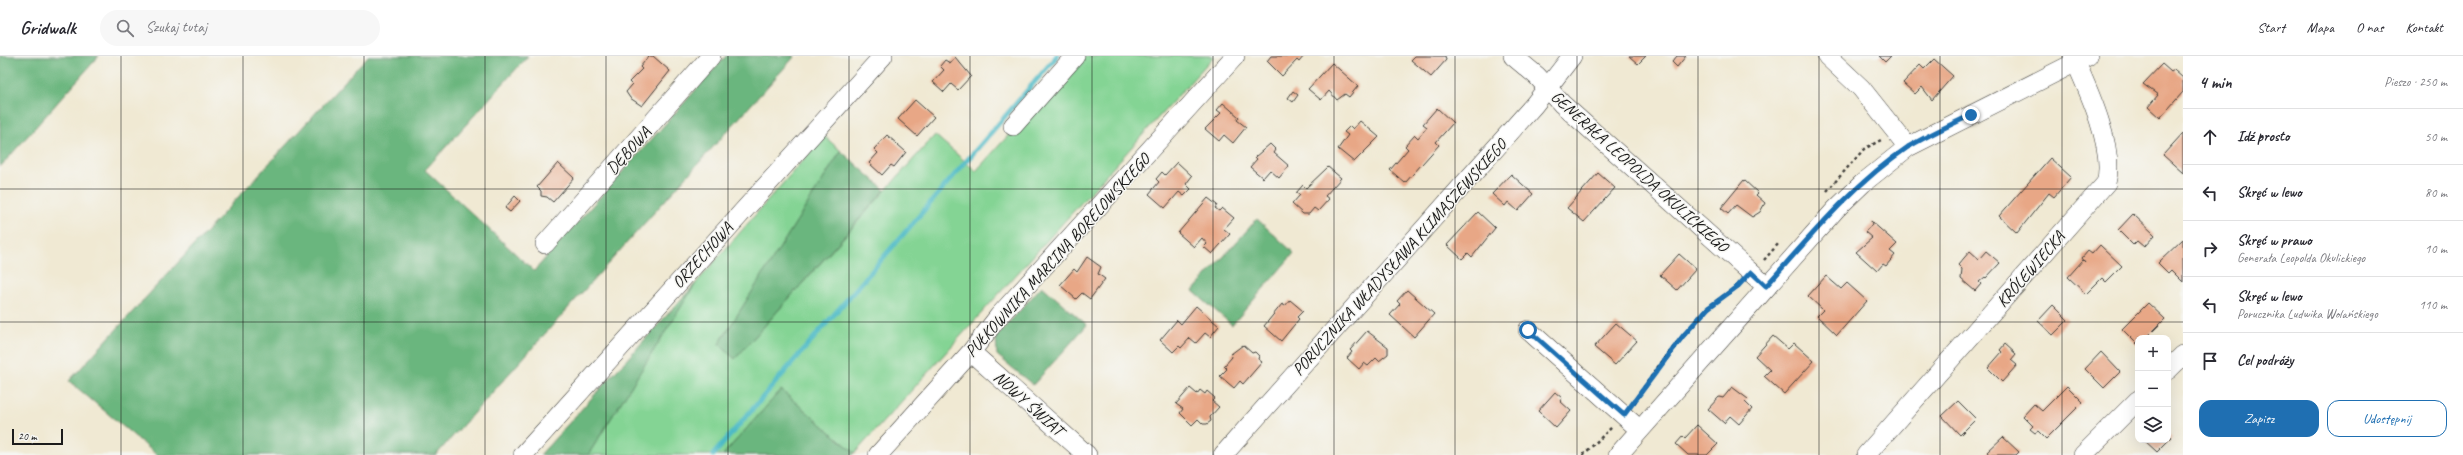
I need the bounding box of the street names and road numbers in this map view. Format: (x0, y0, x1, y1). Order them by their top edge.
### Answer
street label: GENERAŁA LEOPOLDA OKULICKIEGO (1547, 86, 1734, 258)
street label: DĘBOWA (602, 122, 656, 178)
street label: PORUCZNIKA WŁADYSŁAWA KLIMASZEWSKIEGO (1288, 134, 1512, 380)
street label: PUŁKOWNIKA MARCINA BORELOWSKIEGO (960, 148, 1155, 361)
street label: ORZECHOWA (667, 217, 738, 293)
street label: KRÓLEWIECKA (1991, 225, 2070, 312)
street label: NOWY ŚWIAT (989, 366, 1072, 443)

